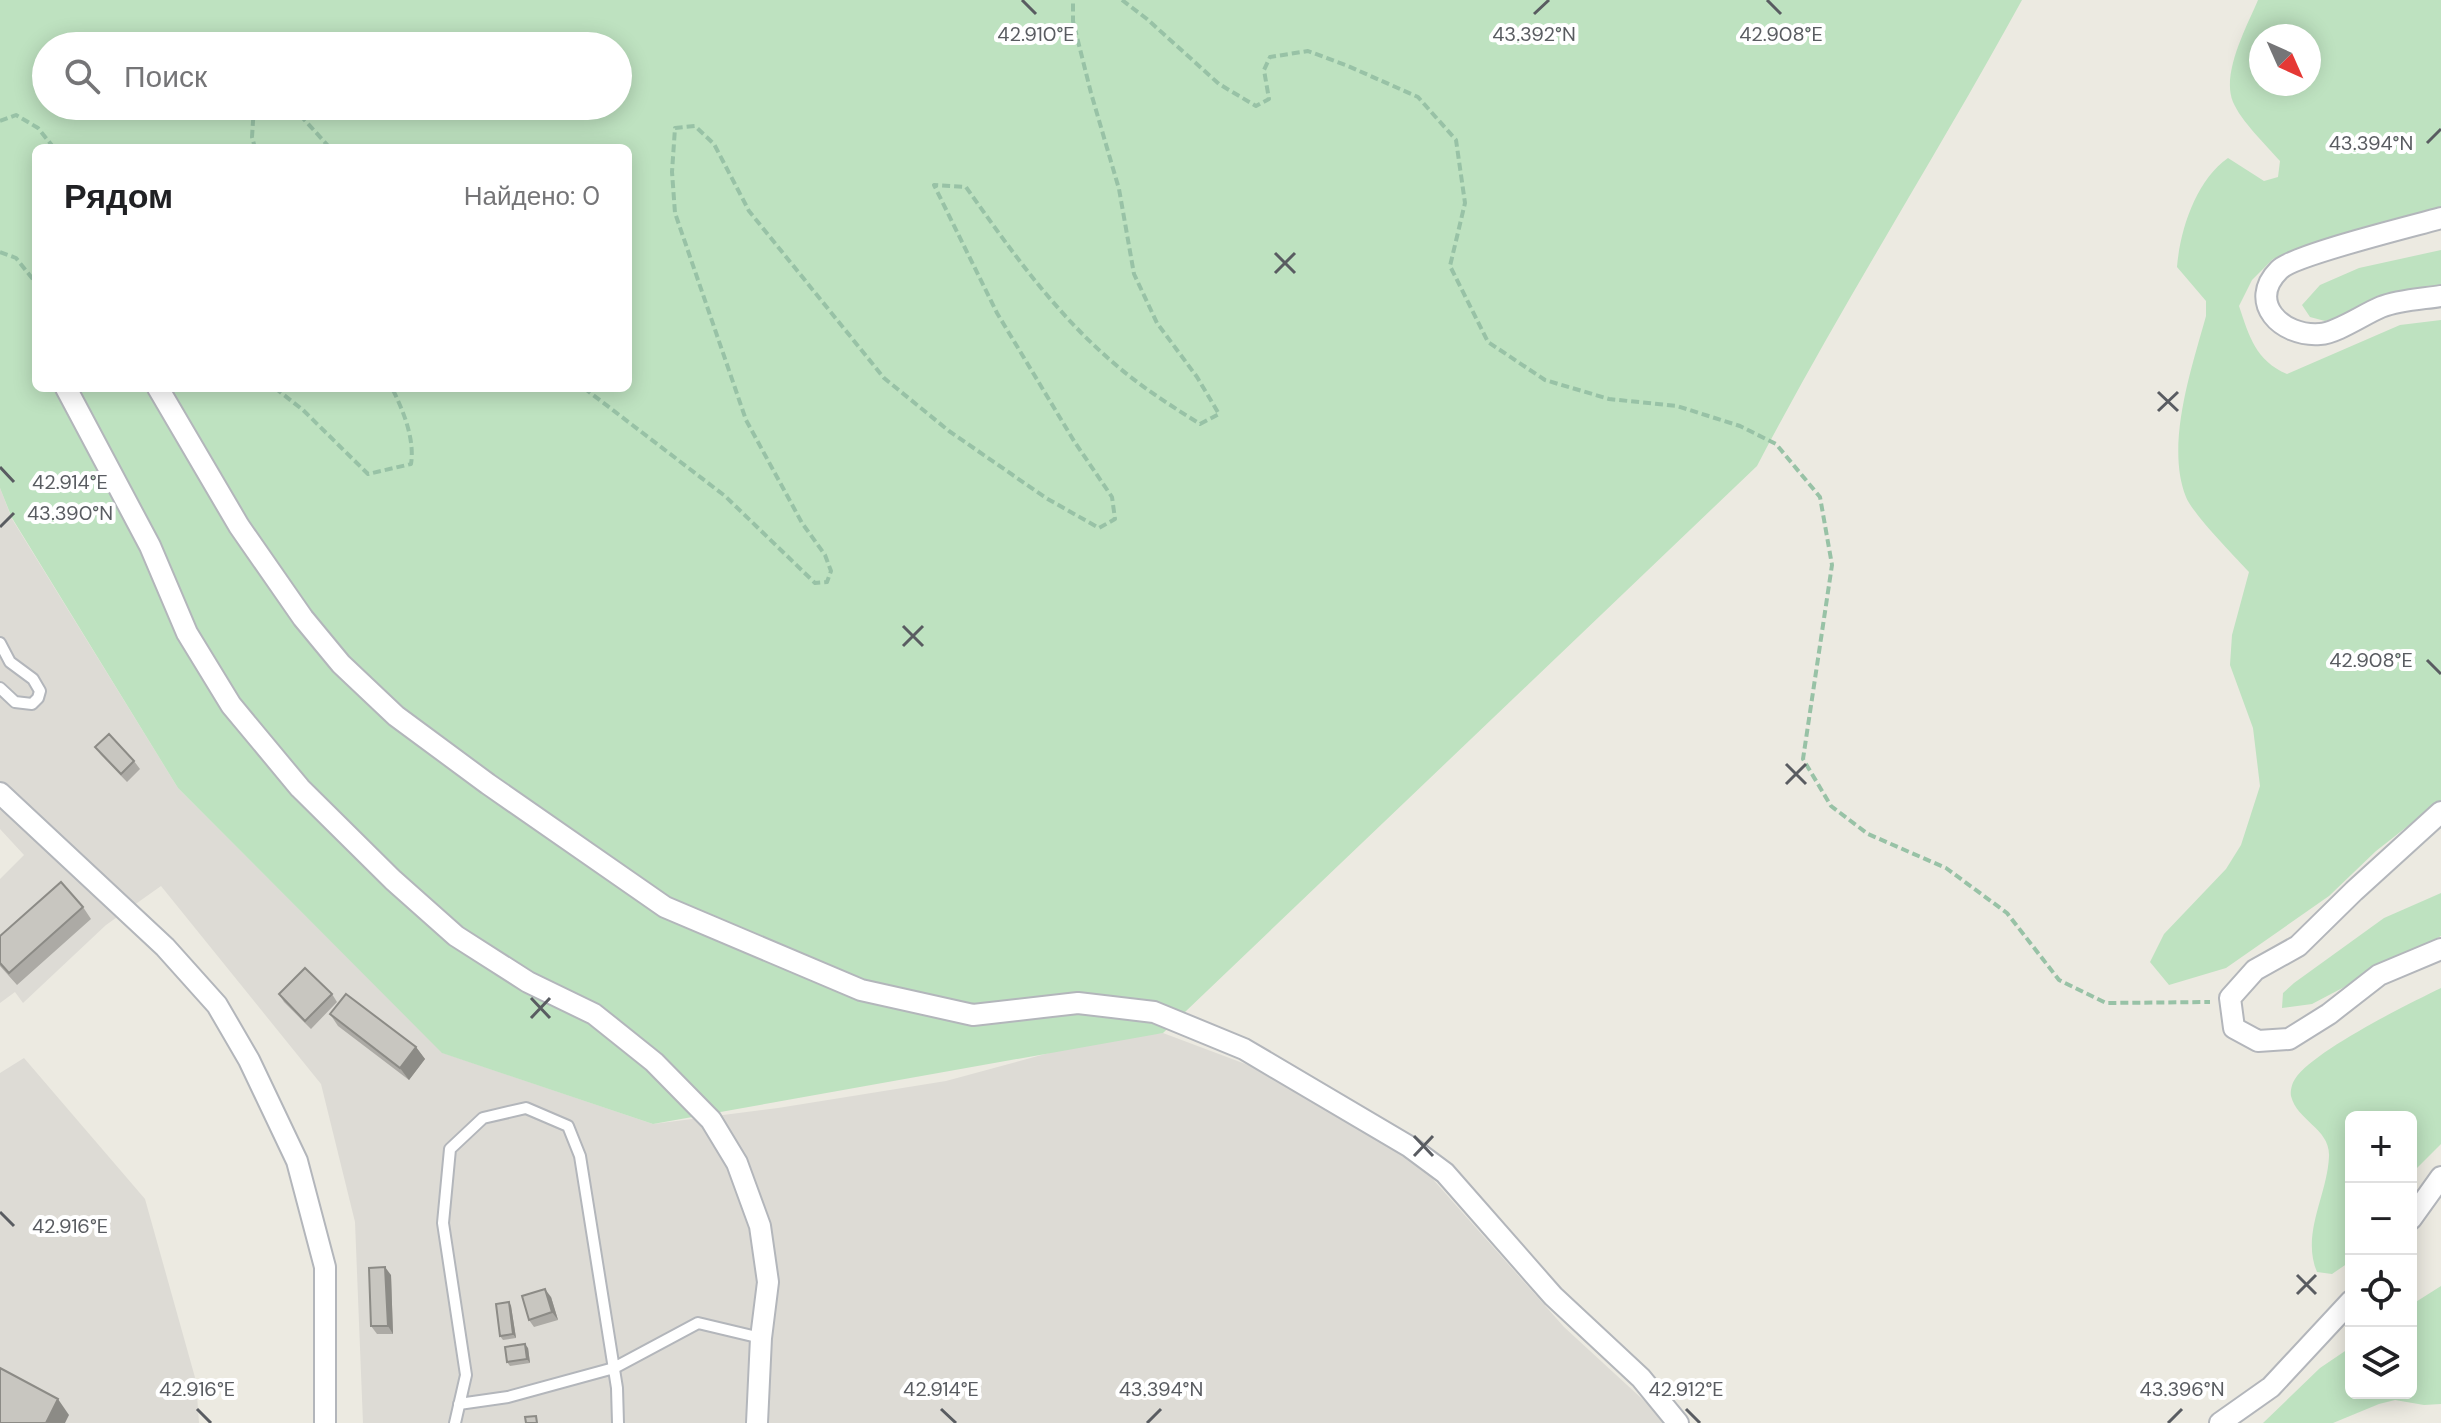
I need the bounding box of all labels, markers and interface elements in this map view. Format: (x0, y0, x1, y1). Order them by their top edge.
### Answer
text: 42.910°E (997, 21, 1075, 47)
text: 43.392°N (1492, 21, 1576, 47)
text: 42.908°E (1739, 21, 1823, 47)
north arrow (2249, 24, 2321, 96)
search box (32, 32, 632, 120)
icon: search (60, 54, 104, 98)
text: Поиск (124, 57, 207, 96)
text: 43.394°N (2329, 130, 2413, 156)
text: Рядом (64, 174, 173, 219)
text: Найдено: 0 (464, 179, 600, 213)
text: 42.914°E (32, 469, 108, 495)
text: 43.390°N (27, 500, 113, 526)
text: 42.908°E (2329, 647, 2413, 673)
map controls (2345, 1111, 2417, 1399)
button: + (2345, 1111, 2417, 1183)
button: − (2345, 1183, 2417, 1255)
text: 42.916°E (32, 1213, 108, 1239)
button: locate (2345, 1255, 2417, 1327)
button: layers (2345, 1327, 2417, 1399)
text: 42.916°E (159, 1376, 235, 1402)
text: 42.914°E (903, 1376, 979, 1402)
text: 43.394°N (1119, 1376, 1203, 1402)
text: 42.912°E (1648, 1376, 1724, 1402)
text: 43.396°N (2140, 1376, 2224, 1402)

